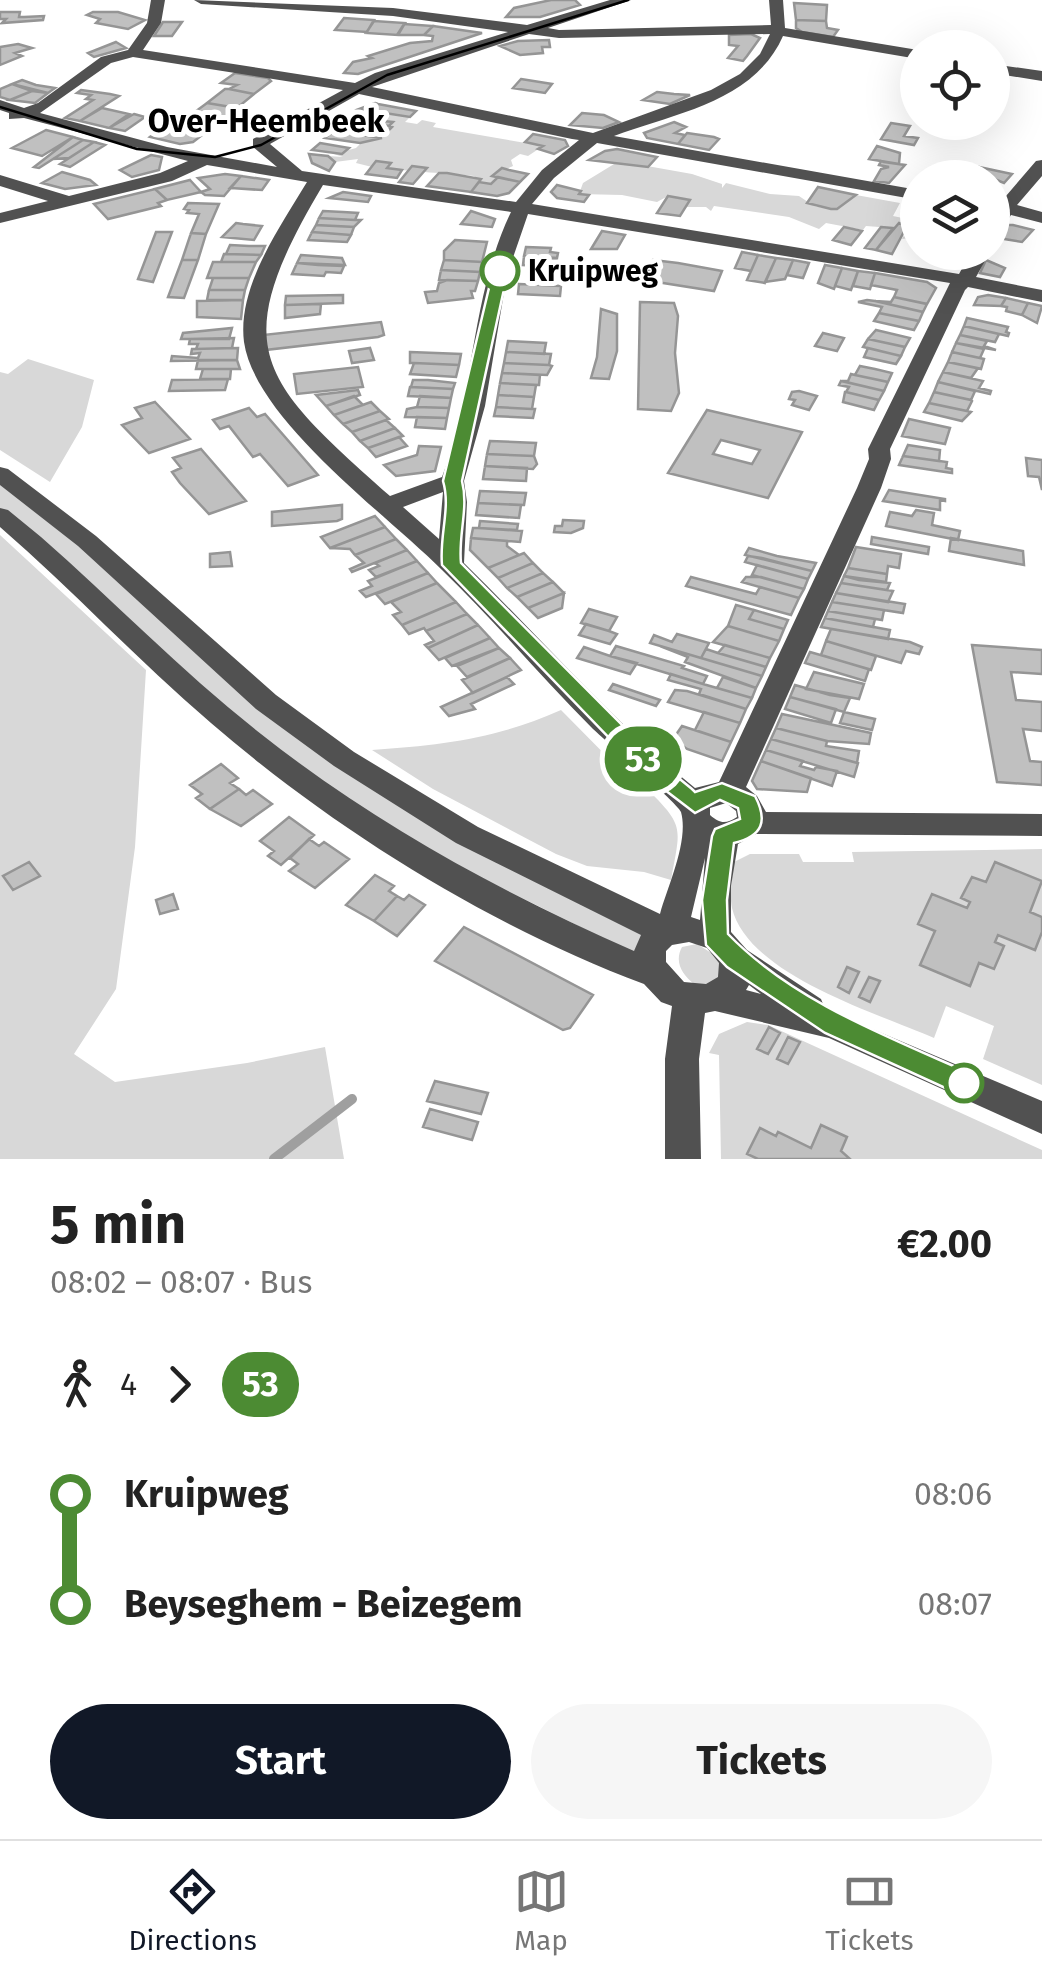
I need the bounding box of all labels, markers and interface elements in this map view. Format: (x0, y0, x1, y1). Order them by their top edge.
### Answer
map controls (900, 30, 1010, 270)
button: locate (900, 30, 1010, 140)
district label: Over-Heembeek (148, 102, 385, 140)
button: layers (900, 160, 1010, 270)
marker: Kruipweg (481, 252, 519, 290)
place label: Kruipweg (528, 253, 659, 289)
line badge: 53 (598, 726, 688, 792)
text: 53 (625, 738, 661, 780)
unlabelled marker (945, 1064, 983, 1102)
text: 5 min (50, 1192, 186, 1258)
text: €2.00 (897, 1221, 992, 1267)
text: 08:02 – 08:07 · Bus (50, 1263, 312, 1301)
icon: walk (50, 1357, 105, 1412)
icon: forward (152, 1357, 207, 1412)
text: 53 (242, 1363, 279, 1405)
text: 4 (120, 1365, 137, 1403)
text: Kruipweg (124, 1471, 289, 1517)
text: 08:06 (914, 1475, 992, 1513)
text: Beyseghem - Beizegem (124, 1581, 523, 1627)
text: 08:07 (917, 1585, 992, 1623)
button: Start (50, 1704, 511, 1819)
button: Tickets (531, 1704, 992, 1819)
tab: Directions (128, 1864, 257, 1957)
tab: Map (514, 1864, 569, 1957)
tab: Tickets (825, 1864, 914, 1957)

